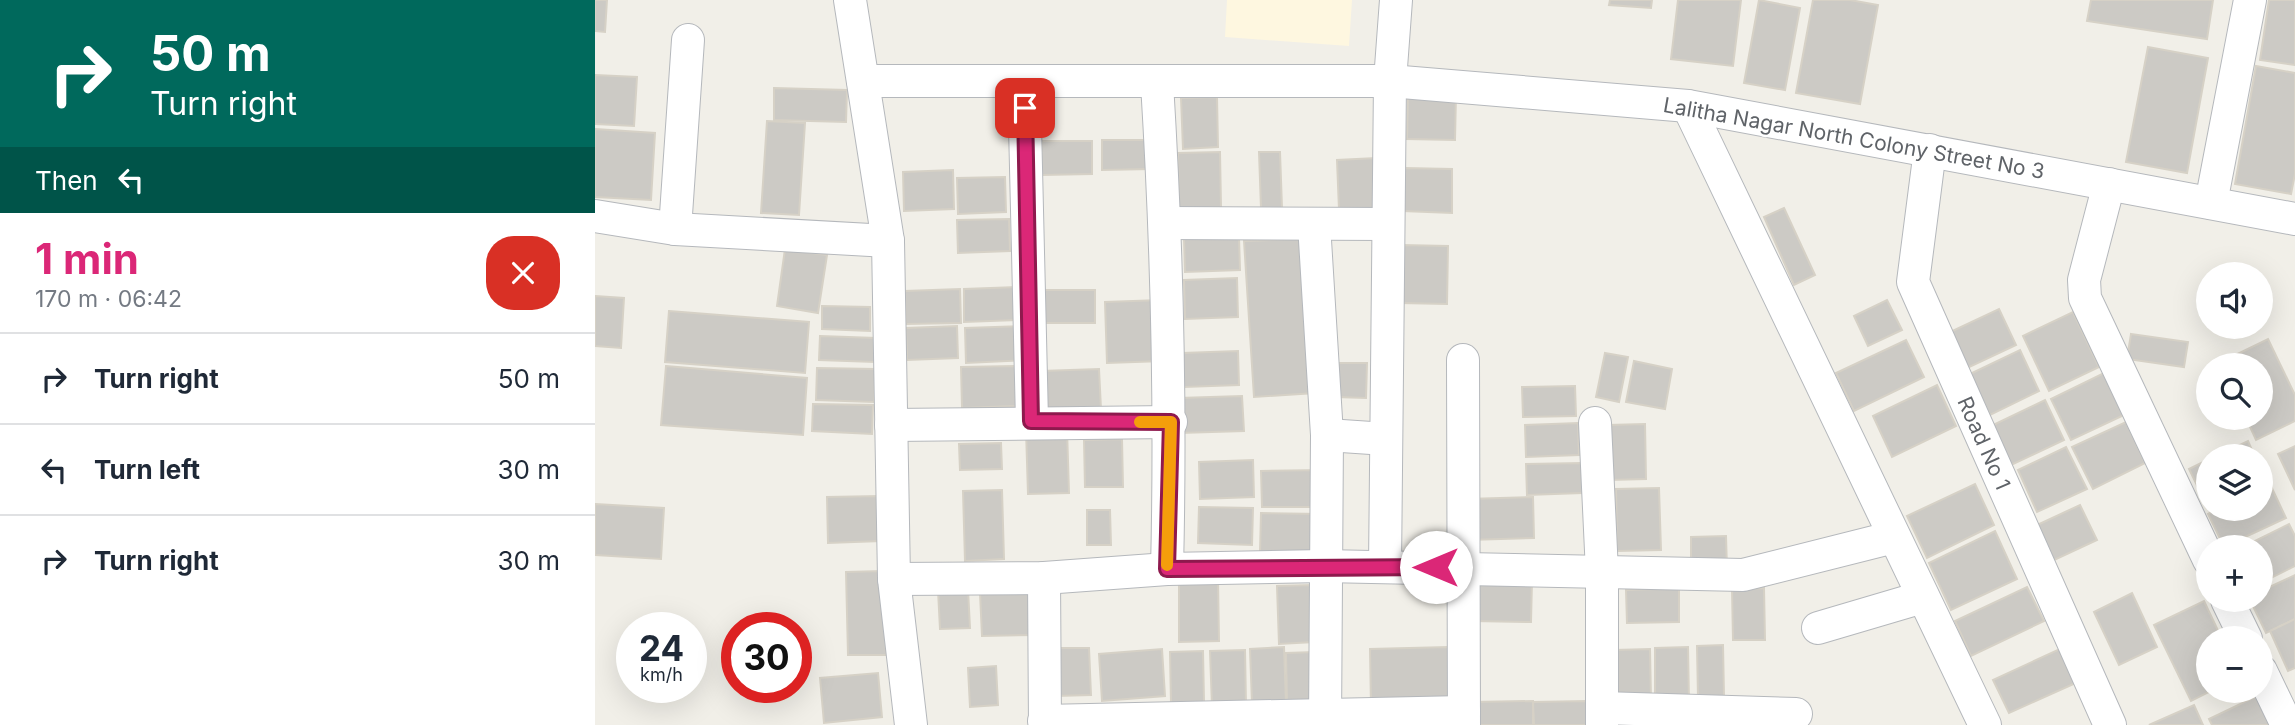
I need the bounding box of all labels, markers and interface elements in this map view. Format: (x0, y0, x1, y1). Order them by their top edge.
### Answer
text: 50 m (150, 24, 271, 83)
icon: right (35, 28, 126, 119)
pin (995, 78, 1055, 138)
text: Turn right (150, 84, 297, 123)
icon: arrive (1006, 89, 1044, 127)
street label: Lalitha Nagar North Colony Street No 3 (1661, 92, 2047, 184)
icon: left (112, 161, 150, 199)
text: Then (35, 165, 98, 196)
text: 1 min (35, 233, 139, 284)
button: close (486, 236, 560, 310)
map controls (2196, 262, 2273, 703)
button: sound (2196, 262, 2273, 339)
text: 170 m · 06:42 (35, 285, 182, 313)
button: search (2196, 353, 2273, 430)
icon: right (35, 360, 73, 398)
text: Turn right (94, 363, 219, 394)
text: 50 m (498, 363, 560, 394)
street label: Road No 1 (1952, 393, 2016, 493)
button: layers (2196, 444, 2273, 521)
icon: left (35, 451, 73, 489)
text: Turn left (94, 454, 200, 485)
text: 30 m (497, 454, 560, 485)
position arrow (1399, 530, 1473, 604)
button: + (2196, 535, 2273, 612)
icon: right (35, 542, 73, 580)
text: Turn right (94, 545, 219, 576)
text: 30 m (497, 545, 560, 576)
speed limit sign: 30 (721, 612, 812, 703)
button: − (2196, 626, 2273, 703)
text: 24 (639, 627, 684, 669)
text: km/h (640, 664, 683, 685)

